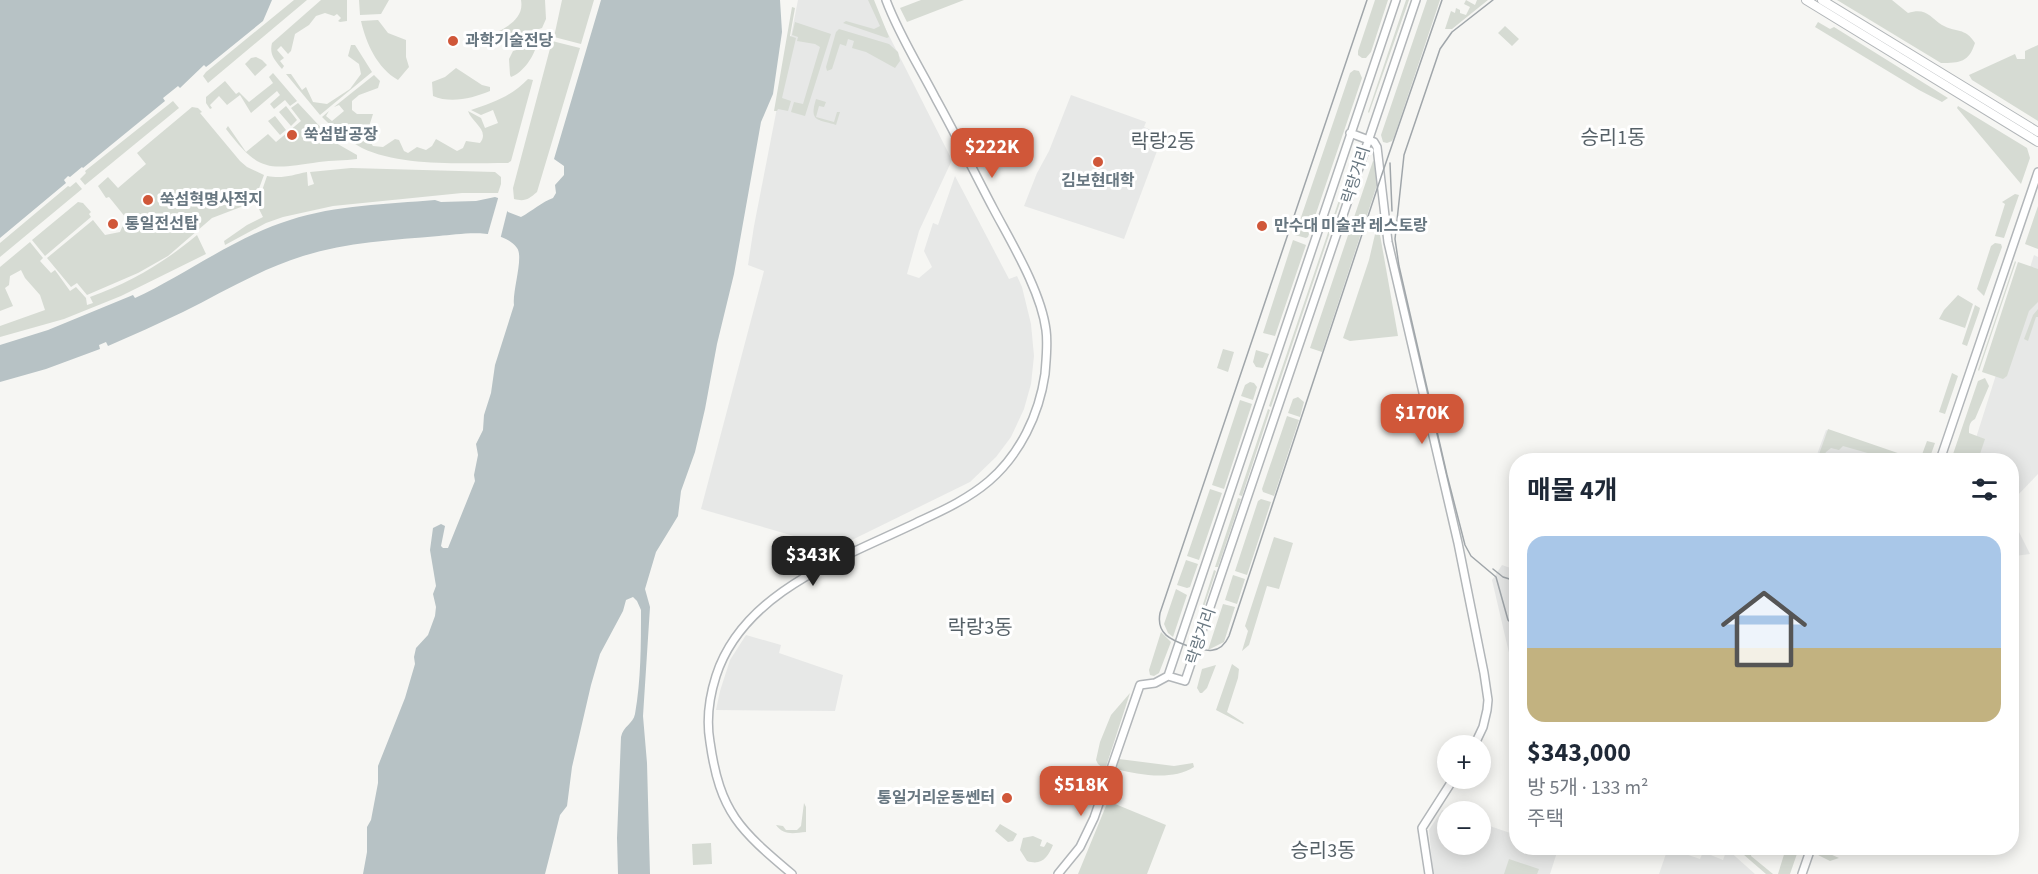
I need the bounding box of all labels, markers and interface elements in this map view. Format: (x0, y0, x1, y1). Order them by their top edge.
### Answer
place label: 과학기술전당 (465, 30, 554, 52)
marker: 과학기술전당 (446, 34, 460, 48)
place label: 쑥섬밥공장 (304, 124, 378, 146)
district label: 승리1동 (1580, 124, 1646, 152)
marker: 쑥섬밥공장 (285, 128, 299, 142)
pin: $222K (950, 128, 1034, 179)
district label: 락랑2동 (1130, 128, 1196, 156)
text: $222K (965, 133, 1019, 161)
street label: 락랑거리 (1336, 144, 1376, 206)
marker: 김보현대학 (1091, 155, 1105, 169)
place label: 김보현대학 (1061, 170, 1135, 192)
place label: 쑥섬혁명사적지 (160, 189, 263, 211)
marker: 쑥섬혁명사적지 (141, 193, 155, 207)
place label: 통일전선탑 (125, 213, 199, 235)
place label: 만수대 미술관 레스토랑 (1274, 215, 1428, 237)
marker: 통일전선탑 (106, 217, 120, 231)
marker: 만수대 미술관 레스토랑 (1255, 219, 1269, 233)
pin: $170K (1380, 394, 1464, 445)
text: $170K (1395, 399, 1449, 427)
text: 매물 4개 (1527, 472, 1618, 509)
icon: filters (1968, 473, 2001, 506)
pin: $343K (771, 536, 855, 587)
text: $343K (786, 541, 840, 569)
icon: home (1710, 575, 1818, 683)
street label: 락랑거리 (1181, 605, 1221, 667)
district label: 락랑3동 (947, 614, 1013, 642)
text: $343,000 (1527, 734, 1631, 771)
map controls (1437, 735, 1491, 855)
button: + (1437, 735, 1491, 789)
pin: $518K (1039, 766, 1123, 817)
text: $518K (1054, 771, 1108, 799)
text: 방 5개 · 133 m² (1527, 774, 1648, 802)
place label: 통일거리운동쎈터 (877, 787, 995, 809)
marker: 통일거리운동쎈터 (1000, 791, 1014, 805)
button: − (1437, 801, 1491, 855)
text: 주택 (1527, 805, 1564, 833)
district label: 승리3동 (1290, 837, 1356, 865)

